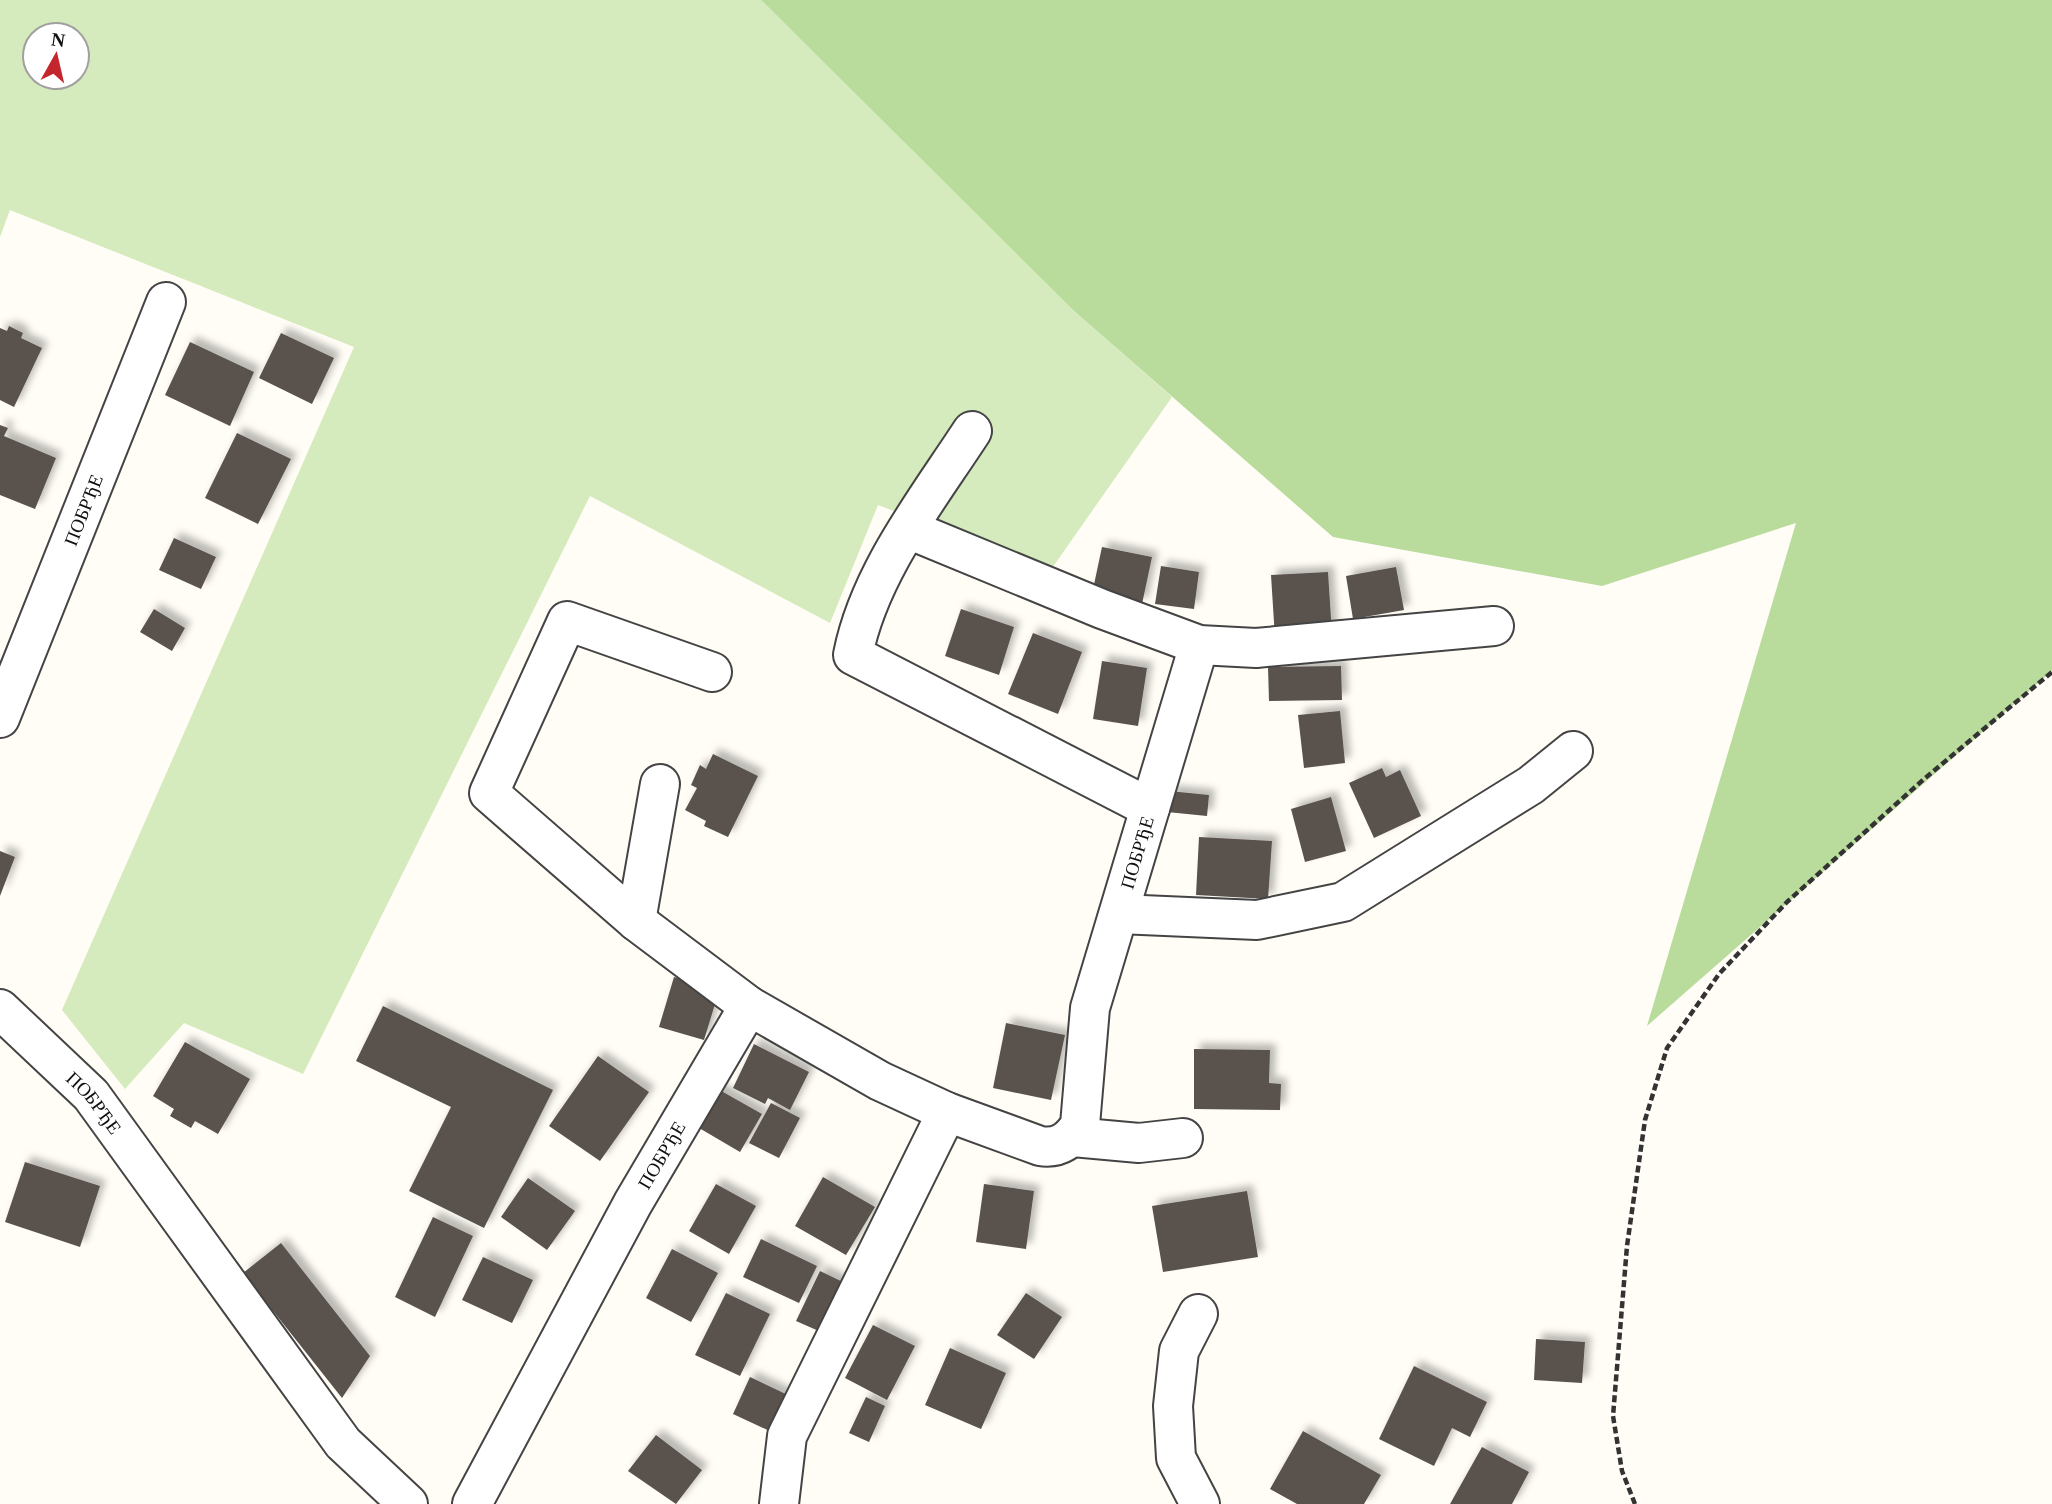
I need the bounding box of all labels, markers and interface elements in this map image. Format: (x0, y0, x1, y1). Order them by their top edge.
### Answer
north arrow (21, 21, 91, 91)
text: N (50, 28, 67, 51)
street label: ПОБРЂЕ (59, 471, 107, 549)
street label: ПОБРЂЕ (1116, 814, 1158, 891)
street label: ПОБРЂЕ (62, 1067, 126, 1138)
street label: ПОБРЂЕ (633, 1117, 689, 1193)

